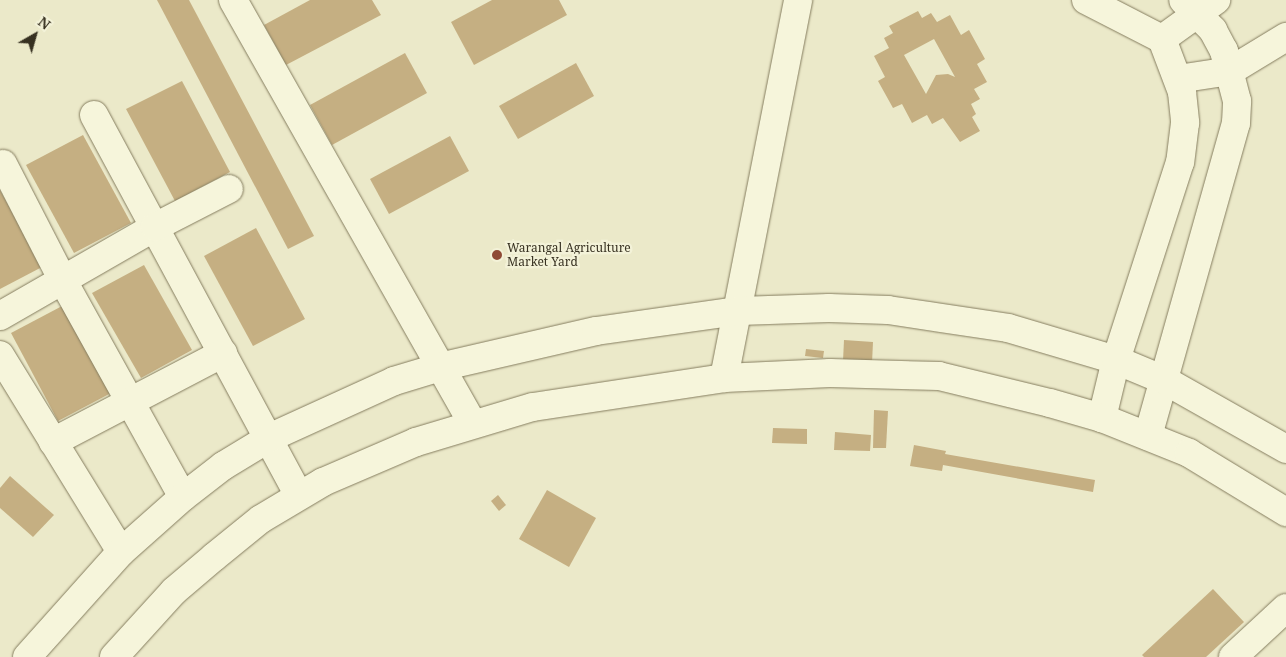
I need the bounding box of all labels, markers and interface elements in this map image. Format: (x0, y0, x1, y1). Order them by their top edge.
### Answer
north arrow (10, 10, 60, 60)
text: N (34, 12, 55, 34)
place label: Warangal Agriculture Market Yard (507, 241, 631, 269)
marker: Warangal Agriculture Market Yard (491, 249, 503, 261)

